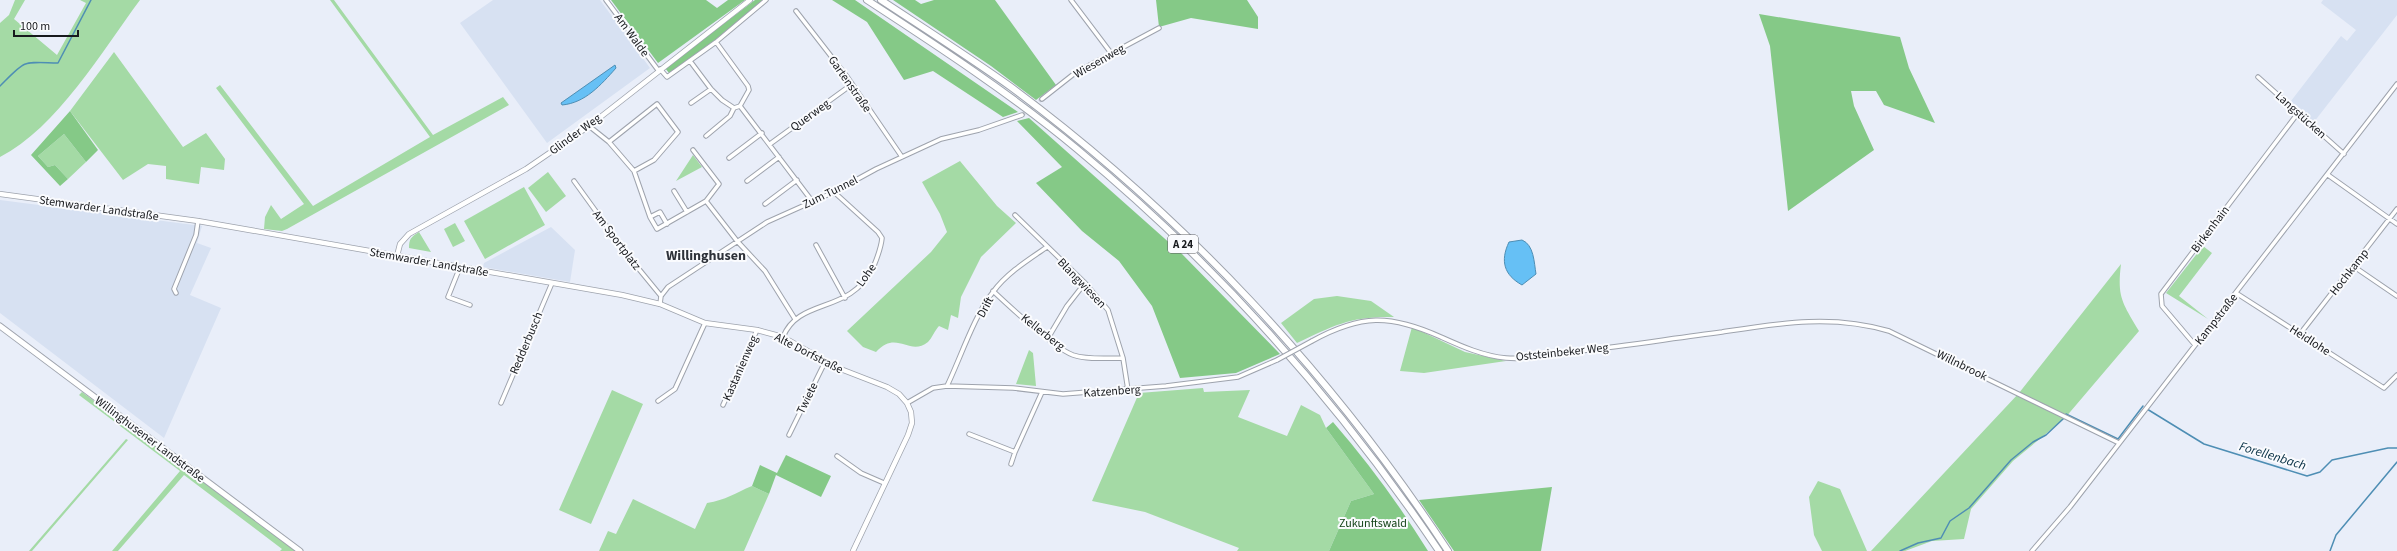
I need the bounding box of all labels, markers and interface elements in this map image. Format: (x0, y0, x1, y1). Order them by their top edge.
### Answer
street label: Am Walde (610, 10, 653, 60)
scale bar (14, 12, 78, 38)
text: 100 m (20, 18, 50, 35)
street label: Wiesenweg (1071, 40, 1128, 83)
street label: Gartenstraße (824, 53, 875, 116)
street label: Langstücken (2271, 88, 2330, 143)
street label: Querweg (787, 95, 834, 136)
street label: Glinder Weg (546, 110, 605, 159)
street label: Zum Tunnel (800, 172, 861, 213)
street label: Stemwarder Landstraße (38, 192, 160, 225)
street label: Birkenhain (2187, 202, 2234, 256)
street label: Am Sportplatz (588, 207, 645, 274)
road number: A 24 (1168, 235, 1198, 253)
street label: Stemwarder Landstraße (368, 244, 490, 281)
street label: Hochkamp (2326, 245, 2373, 299)
district label: Willinghusen (666, 246, 746, 266)
street label: Blangwiesen (1053, 254, 1110, 312)
street label: Lohe (852, 260, 880, 290)
street label: Kampstraße (2191, 290, 2242, 349)
street label: Drift (973, 294, 998, 321)
street label: Redderbusch (506, 309, 547, 377)
street label: Kellerberg (1017, 310, 1068, 355)
street label: Heidlohe (2286, 321, 2333, 360)
street label: Alte Dorfstraße (772, 329, 846, 378)
street label: Kastanienweg (718, 333, 762, 404)
street label: Oststeinbeker Weg (1515, 339, 1609, 366)
street label: Willnbrook (1933, 346, 1990, 385)
street label: Twiete (793, 380, 822, 417)
street label: Katzenberg (1083, 381, 1141, 402)
street label: Willinghusener Landstraße (91, 392, 208, 487)
water label: Forellenbach (2237, 437, 2309, 475)
park label: Zukunftswald (1339, 515, 1407, 532)

